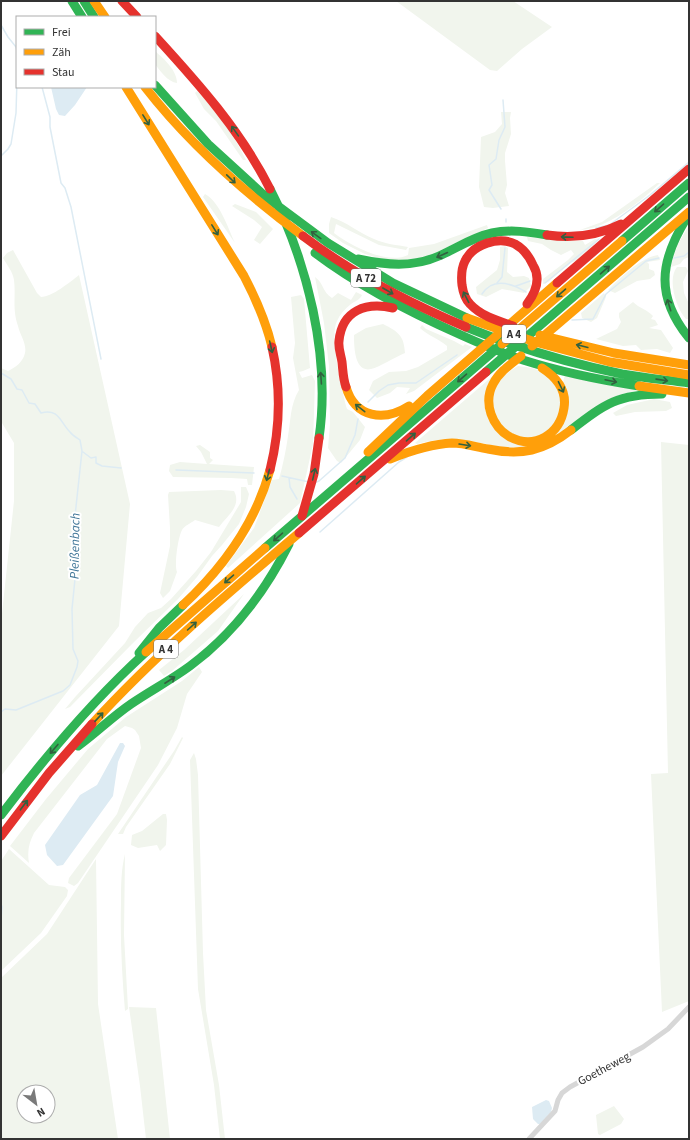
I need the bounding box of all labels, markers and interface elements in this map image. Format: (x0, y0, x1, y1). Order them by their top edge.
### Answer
legend (16, 16, 156, 88)
text: Frei (52, 24, 71, 41)
text: Zäh (52, 44, 71, 61)
text: Stau (52, 64, 75, 81)
one-way arrow (143, 114, 151, 126)
one-way arrow (231, 125, 239, 136)
one-way arrow (226, 174, 236, 183)
one-way arrow (654, 204, 665, 213)
one-way arrow (212, 224, 220, 236)
one-way arrow (311, 231, 322, 239)
one-way arrow (561, 233, 574, 241)
one-way arrow (436, 252, 448, 259)
one-way arrow (599, 266, 610, 275)
road number: A 72 (351, 269, 381, 287)
one-way arrow (382, 288, 394, 296)
one-way arrow (556, 289, 566, 298)
one-way arrow (462, 291, 469, 303)
one-way arrow (665, 299, 672, 312)
road number: A 4 (502, 325, 526, 343)
one-way arrow (268, 340, 276, 353)
one-way arrow (576, 342, 589, 350)
one-way arrow (317, 372, 325, 385)
one-way arrow (458, 373, 468, 382)
one-way arrow (656, 376, 669, 384)
one-way arrow (604, 378, 617, 386)
one-way arrow (558, 381, 565, 393)
one-way arrow (355, 404, 366, 412)
one-way arrow (405, 433, 416, 442)
one-way arrow (459, 441, 472, 449)
one-way arrow (310, 468, 318, 481)
one-way arrow (264, 469, 271, 482)
one-way arrow (356, 476, 366, 485)
water label: Pleißenbach (65, 512, 85, 579)
one-way arrow (273, 532, 283, 541)
one-way arrow (224, 574, 234, 583)
one-way arrow (187, 621, 197, 631)
road number: A 4 (154, 640, 178, 658)
one-way arrow (164, 675, 176, 683)
one-way arrow (94, 712, 103, 722)
one-way arrow (49, 743, 58, 754)
one-way arrow (20, 799, 28, 810)
street label: Goetheweg (575, 1048, 633, 1090)
north arrow (16, 1084, 56, 1124)
text: N (34, 1104, 48, 1120)

